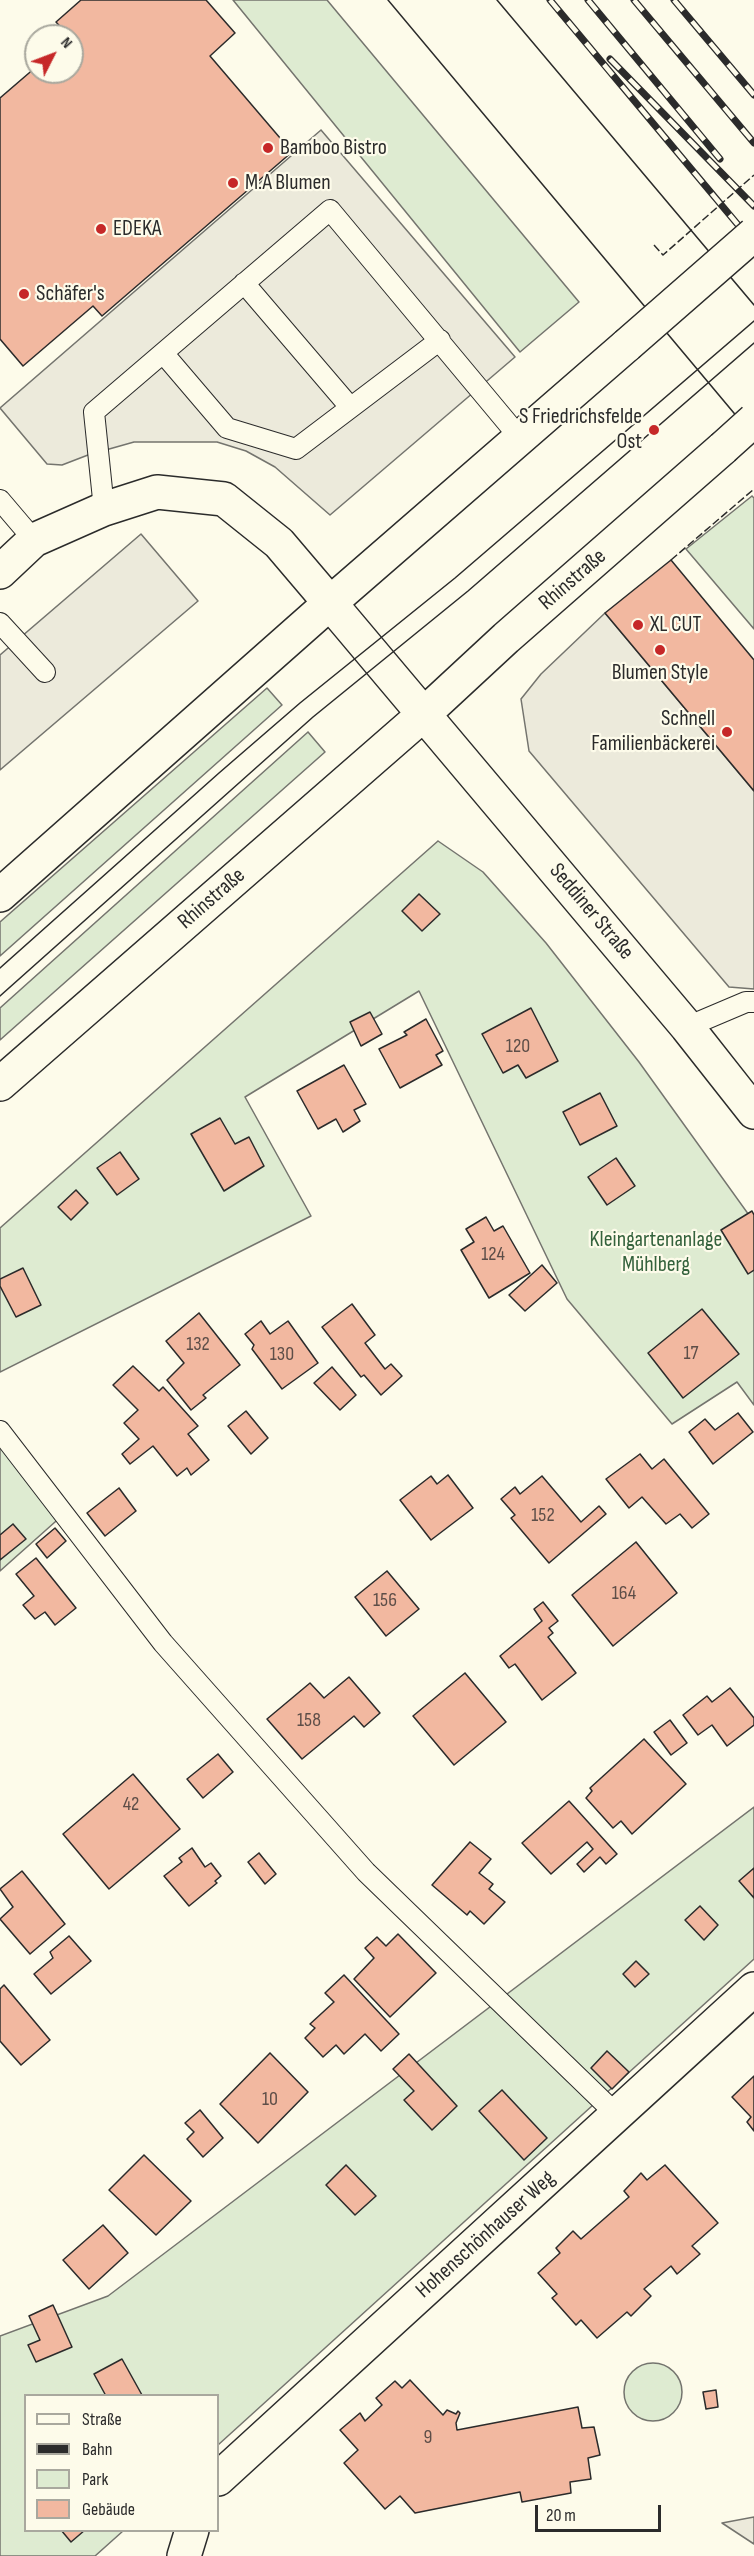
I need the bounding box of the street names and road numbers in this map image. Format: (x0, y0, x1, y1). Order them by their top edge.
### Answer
street label: Rhinstraße (534, 544, 612, 616)
street label: Seddiner Straße (543, 859, 639, 965)
street label: Rhinstraße (173, 863, 251, 935)
street label: Hohenschönhauser Weg (411, 2166, 561, 2304)

